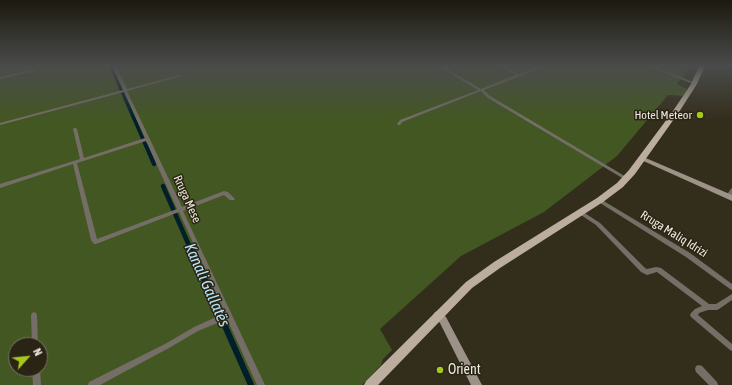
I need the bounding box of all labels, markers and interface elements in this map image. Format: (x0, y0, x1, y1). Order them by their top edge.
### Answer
place label: Hotel Meteor (634, 108, 692, 122)
marker: Hotel Meteor (695, 110, 705, 120)
street label: Rruga Mese (170, 173, 204, 225)
street label: Rruga Maliq Idrizi (638, 208, 710, 260)
water label: Kanali Gallatës (180, 240, 234, 330)
north arrow (8, 337, 48, 377)
text: N (31, 346, 45, 358)
place label: Orient (448, 362, 481, 378)
marker: Orient (435, 365, 445, 375)

